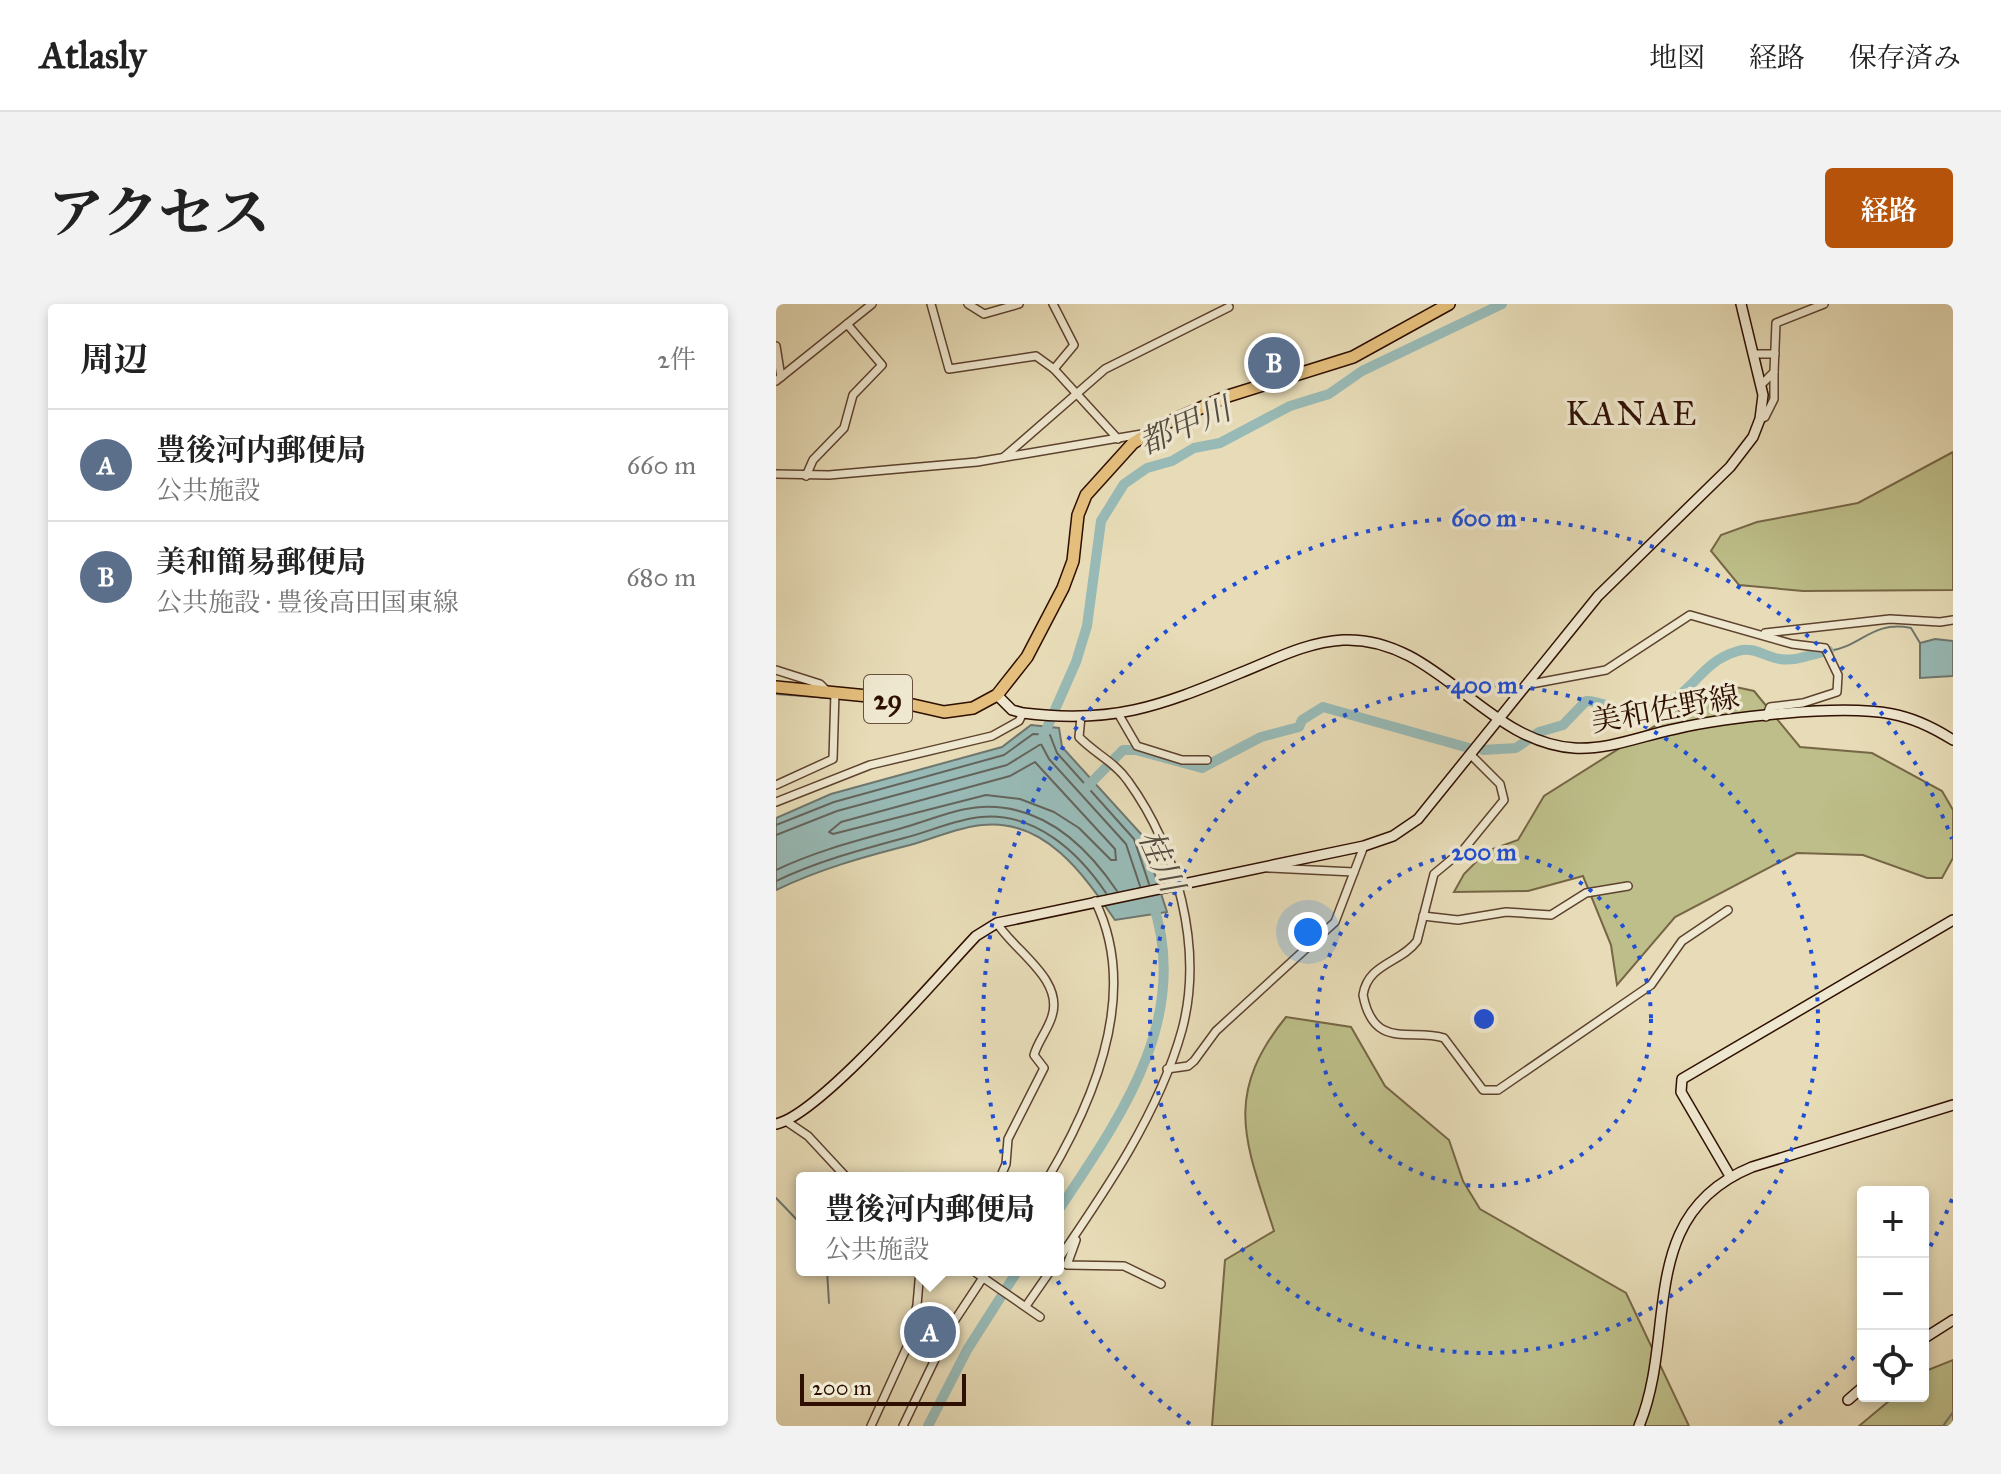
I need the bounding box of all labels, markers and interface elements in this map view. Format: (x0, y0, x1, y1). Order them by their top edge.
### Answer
text: Atlasly (40, 32, 146, 78)
text: 地図 (1649, 40, 1705, 75)
text: 経路 (1749, 40, 1805, 75)
text: 保存済み (1849, 40, 1961, 75)
button: 経路 (1825, 168, 1953, 248)
text: アクセス (48, 179, 270, 247)
pin: B (1248, 333, 1300, 393)
text: 周辺 (80, 339, 148, 380)
text: 2件 (657, 343, 696, 375)
water label: 都甲川 (1133, 388, 1240, 463)
district label: KANAE (1566, 393, 1698, 434)
text: 豊後河内郵便局 (156, 432, 366, 468)
text: A (97, 449, 115, 481)
text: 660 m (627, 449, 696, 481)
text: 公共施設 (156, 474, 260, 506)
text: 600 m (1451, 503, 1518, 533)
text: 美和簡易郵便局 (156, 544, 366, 580)
text: B (97, 561, 115, 593)
text: 680 m (626, 561, 696, 593)
text: 公共施設 · 豊後高田国東線 (156, 586, 459, 618)
text: 400 m (1451, 670, 1518, 700)
road number: 29 (864, 675, 912, 723)
street label: 美和佐野線 (1588, 678, 1742, 740)
water label: 桂川 (1130, 824, 1193, 901)
text: 200 m (1451, 837, 1517, 867)
your location (1288, 912, 1328, 952)
centre of rings (1470, 1005, 1498, 1033)
popup (796, 1172, 1064, 1276)
map controls (1857, 1186, 1929, 1402)
button: + (1857, 1186, 1929, 1258)
text: 豊後河内郵便局 (825, 1191, 1035, 1227)
text: 公共施設 (825, 1233, 929, 1265)
button: − (1857, 1258, 1929, 1330)
pin: A (904, 1302, 956, 1362)
button: locate (1857, 1330, 1929, 1402)
scale bar (800, 1370, 966, 1406)
text: 200 m (812, 1374, 872, 1401)

